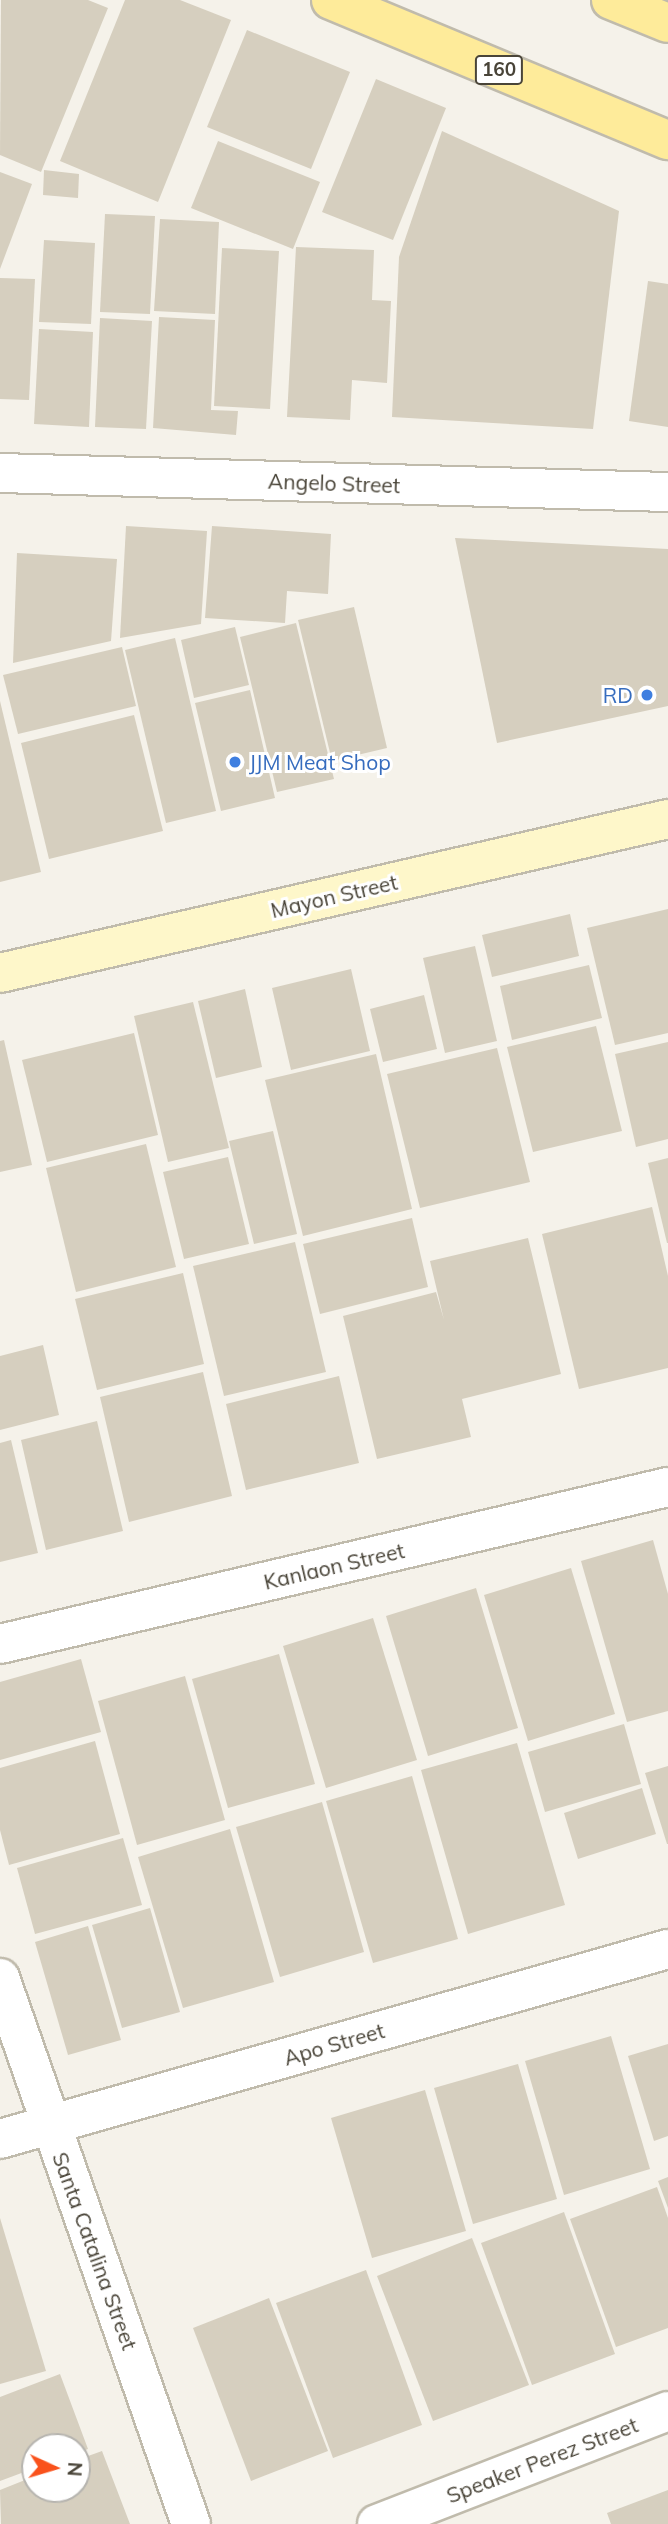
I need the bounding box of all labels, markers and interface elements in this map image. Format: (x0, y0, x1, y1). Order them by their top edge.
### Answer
road number: 160 (475, 54, 524, 86)
street label: Angelo Street (267, 468, 401, 498)
place label: RD (603, 682, 633, 708)
marker: RD (639, 687, 655, 703)
place label: JJM Meat Shop (249, 749, 391, 775)
marker: JJM Meat Shop (227, 754, 243, 770)
street label: Mayon Street (268, 869, 400, 923)
street label: Kanlaon Street (261, 1538, 407, 1594)
street label: Apo Street (281, 2018, 387, 2070)
street label: Santa Catalina Street (48, 2149, 142, 2353)
street label: Speaker Perez Street (443, 2412, 641, 2508)
north arrow (21, 2433, 91, 2503)
text: N (62, 2461, 87, 2477)

